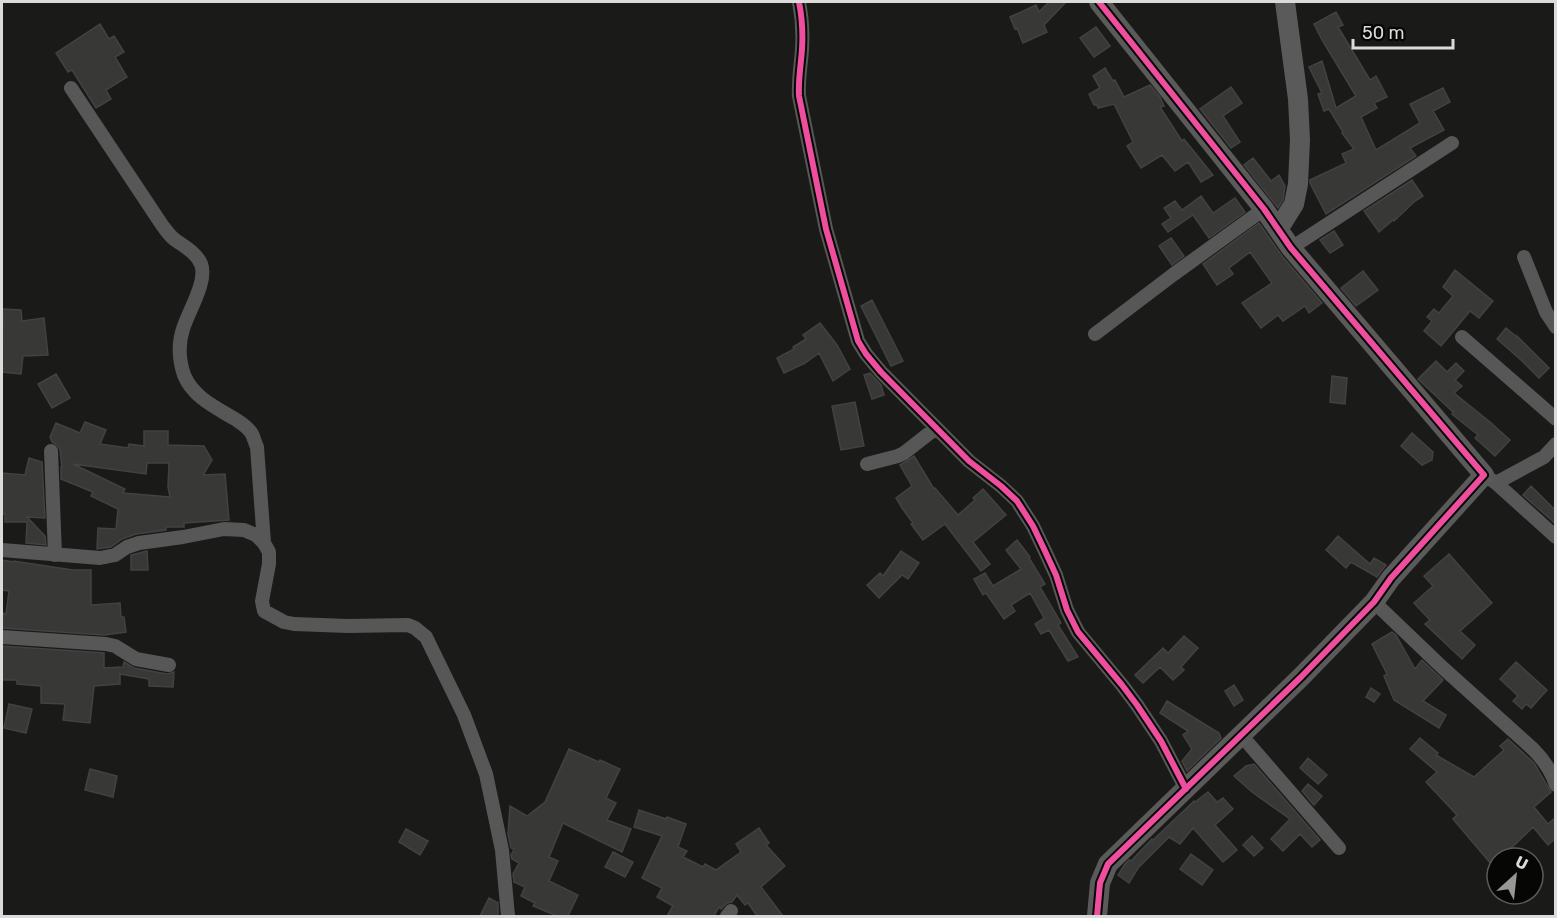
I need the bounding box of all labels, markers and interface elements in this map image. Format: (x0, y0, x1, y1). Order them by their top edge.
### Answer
scale bar (1353, 12, 1454, 50)
text: 50 m (1362, 22, 1405, 44)
north arrow (1485, 846, 1545, 906)
text: U (1512, 852, 1531, 874)

